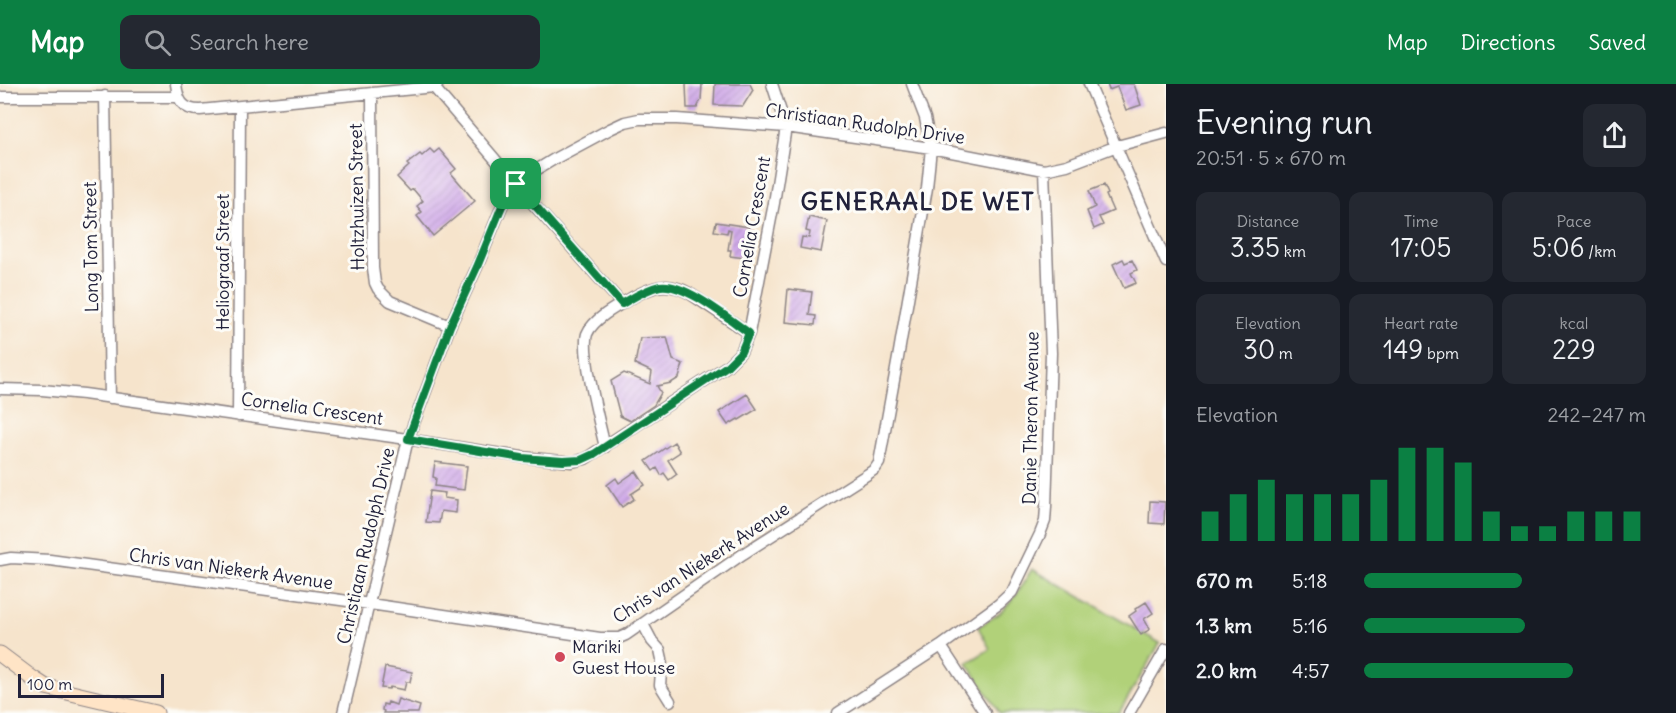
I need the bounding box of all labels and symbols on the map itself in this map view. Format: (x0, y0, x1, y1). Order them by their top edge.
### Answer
street label: Christiaan Rudolph Drive (764, 98, 966, 149)
street label: Holtzhuizen Street (344, 123, 369, 271)
street label: Cornelia Crescent (728, 154, 775, 299)
pin (490, 158, 541, 209)
street label: Long Tom Street (78, 181, 103, 313)
district label: GENERAAL DE WET (801, 186, 1035, 216)
street label: Heliograaf Street (211, 194, 234, 330)
street label: Danie Theron Avenue (1017, 331, 1044, 505)
street label: Cornelia Crescent (240, 387, 385, 430)
street label: Christiaan Rudolph Drive (332, 445, 399, 646)
street label: Chris van Niekerk Avenue (608, 497, 793, 628)
street label: Chris van Niekerk Avenue (128, 543, 335, 594)
place label: Mariki Guest House (572, 635, 675, 679)
marker: Mariki Guest House (553, 650, 567, 664)
scale bar (18, 671, 164, 698)

